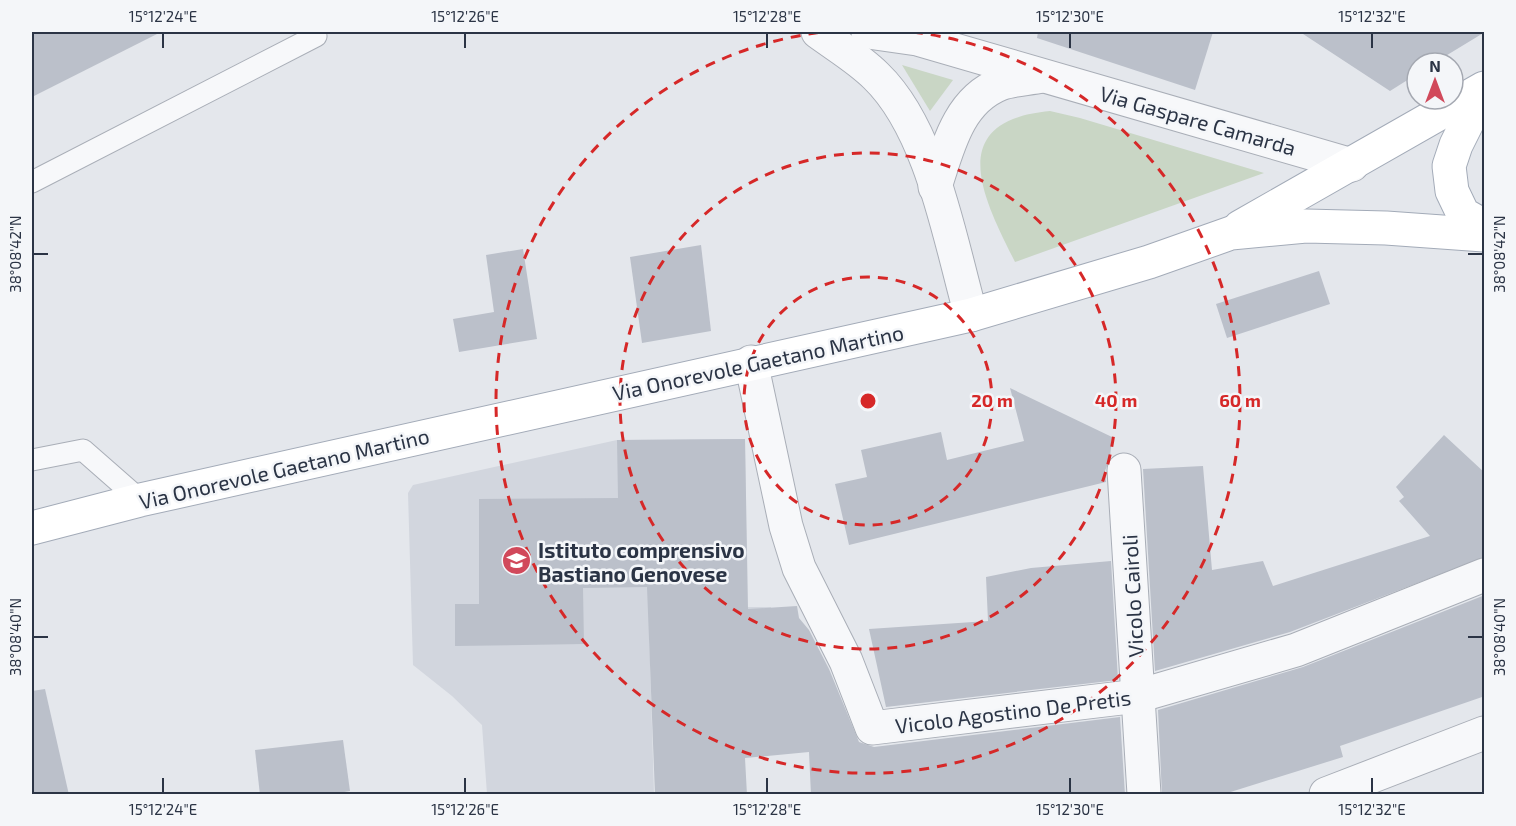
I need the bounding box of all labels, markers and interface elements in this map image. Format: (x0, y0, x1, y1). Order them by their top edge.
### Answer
text: 15°12'24"E (129, 7, 197, 25)
text: 15°12'26"E (431, 7, 499, 25)
text: 15°12'28"E (733, 7, 801, 25)
text: 15°12'30"E (1036, 7, 1104, 25)
text: 15°12'32"E (1338, 7, 1406, 25)
north arrow (1405, 51, 1465, 111)
text: N (1429, 56, 1441, 75)
street label: Via Gaspare Camarda (1097, 80, 1299, 160)
text: 38°08'42"N (6, 215, 24, 293)
text: 38°08'42"N (1490, 215, 1508, 293)
street label: Via Onorevole Gaetano Martino (610, 319, 906, 405)
text: 20 m (971, 389, 1013, 411)
text: 40 m (1095, 389, 1137, 411)
text: 60 m (1219, 389, 1261, 411)
centre of rings (858, 391, 878, 411)
street label: Via Onorevole Gaetano Martino (137, 422, 431, 514)
street label: Vicolo Cairoli (1116, 534, 1148, 658)
place label: Istituto comprensivo Bastiano Genovese (538, 537, 745, 586)
school or university icon: Istituto comprensivo Bastiano Genovese (501, 545, 533, 577)
text: 38°08'40"N (6, 598, 24, 676)
text: 38°08'40"N (1490, 598, 1508, 676)
street label: Vicolo Agostino De Pretis (894, 684, 1132, 738)
text: 15°12'24"E (129, 800, 197, 818)
text: 15°12'26"E (431, 800, 499, 818)
text: 15°12'28"E (733, 800, 801, 818)
text: 15°12'30"E (1036, 800, 1104, 818)
text: 15°12'32"E (1338, 800, 1406, 818)

